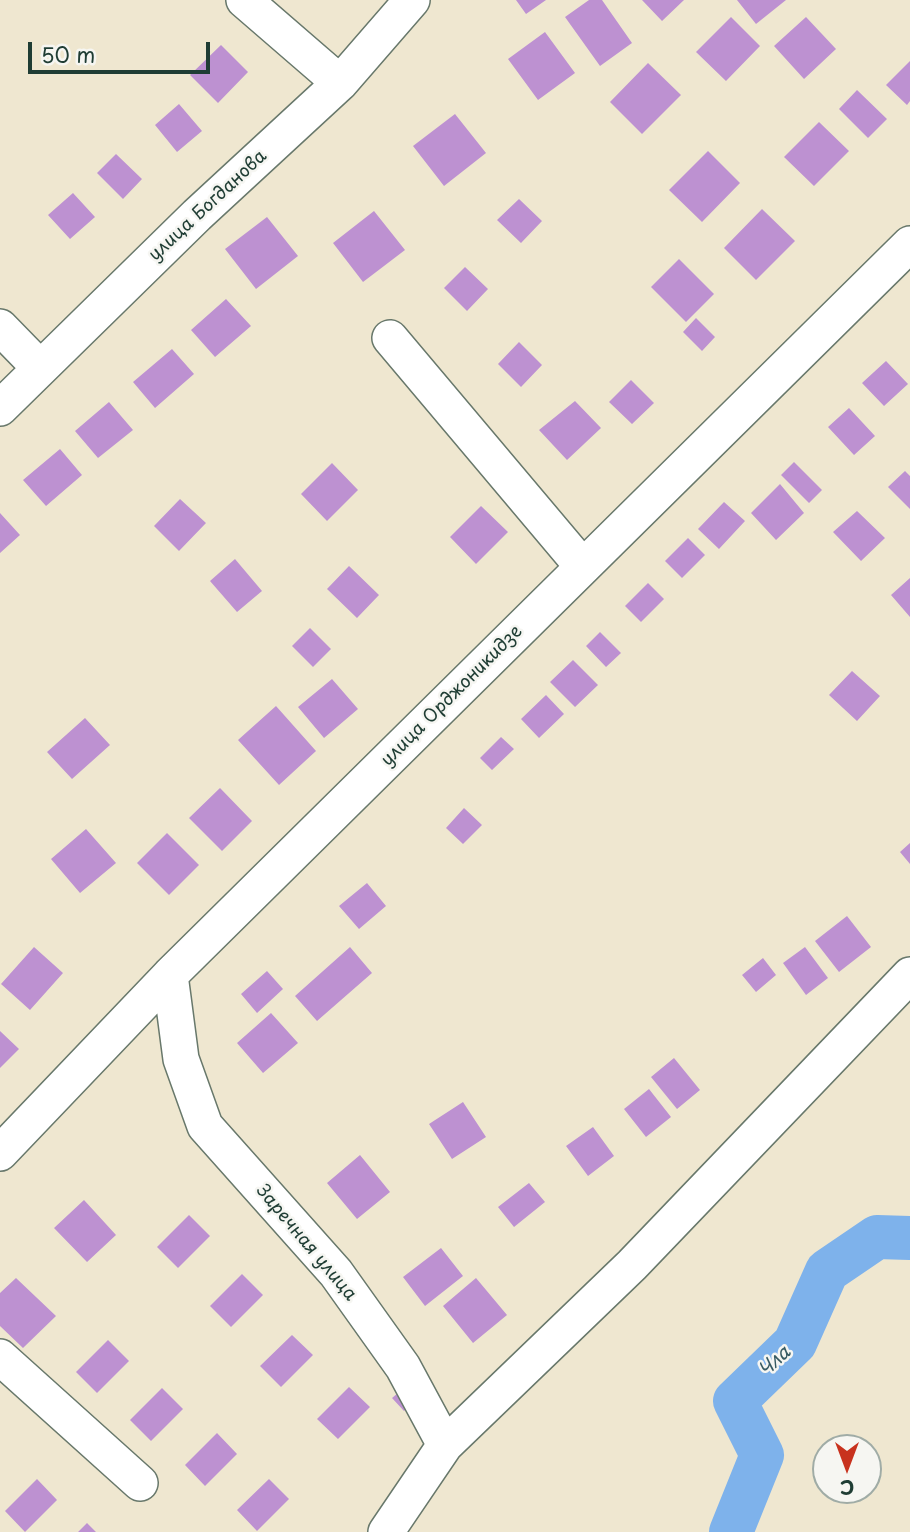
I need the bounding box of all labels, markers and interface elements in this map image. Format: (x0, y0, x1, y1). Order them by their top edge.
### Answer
scale bar (32, 28, 214, 72)
text: 50 m (41, 38, 95, 70)
street label: улица Богданова (145, 146, 271, 266)
street label: улица Орджоникидзе (377, 621, 527, 771)
street label: Заречная улица (251, 1181, 361, 1305)
water label: Чла (754, 1342, 796, 1382)
north arrow (812, 1434, 882, 1504)
text: С (840, 1474, 854, 1502)

